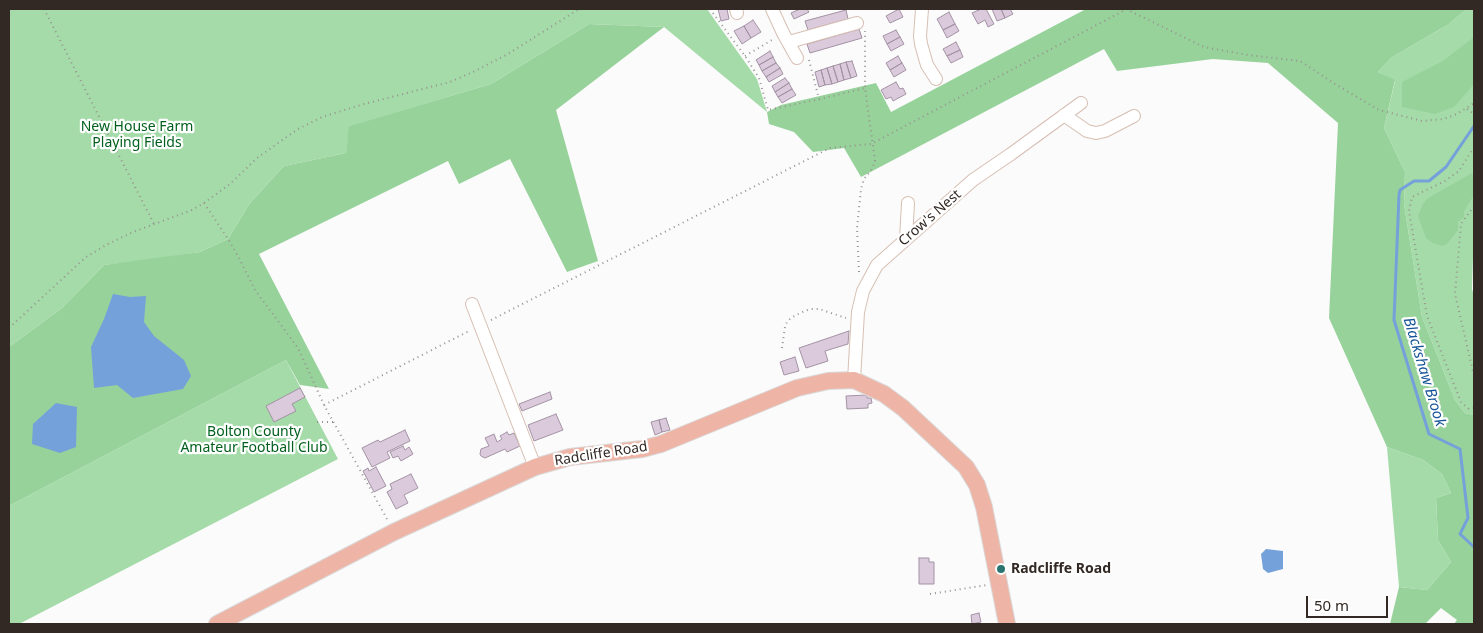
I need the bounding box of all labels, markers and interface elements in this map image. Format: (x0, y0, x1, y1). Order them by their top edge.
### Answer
park label: New House Farm Playing Fields (81, 119, 193, 152)
street label: Crow's Nest (895, 186, 965, 250)
water label: Blackshaw Brook (1399, 315, 1449, 429)
park label: Bolton County Amateur Football Club (180, 424, 328, 457)
street label: Radcliffe Road (553, 438, 649, 470)
place label: Radcliffe Road (1011, 561, 1111, 577)
marker: Radcliffe Road (995, 563, 1007, 575)
scale bar (1308, 586, 1390, 618)
text: 50 m (1314, 595, 1349, 615)

